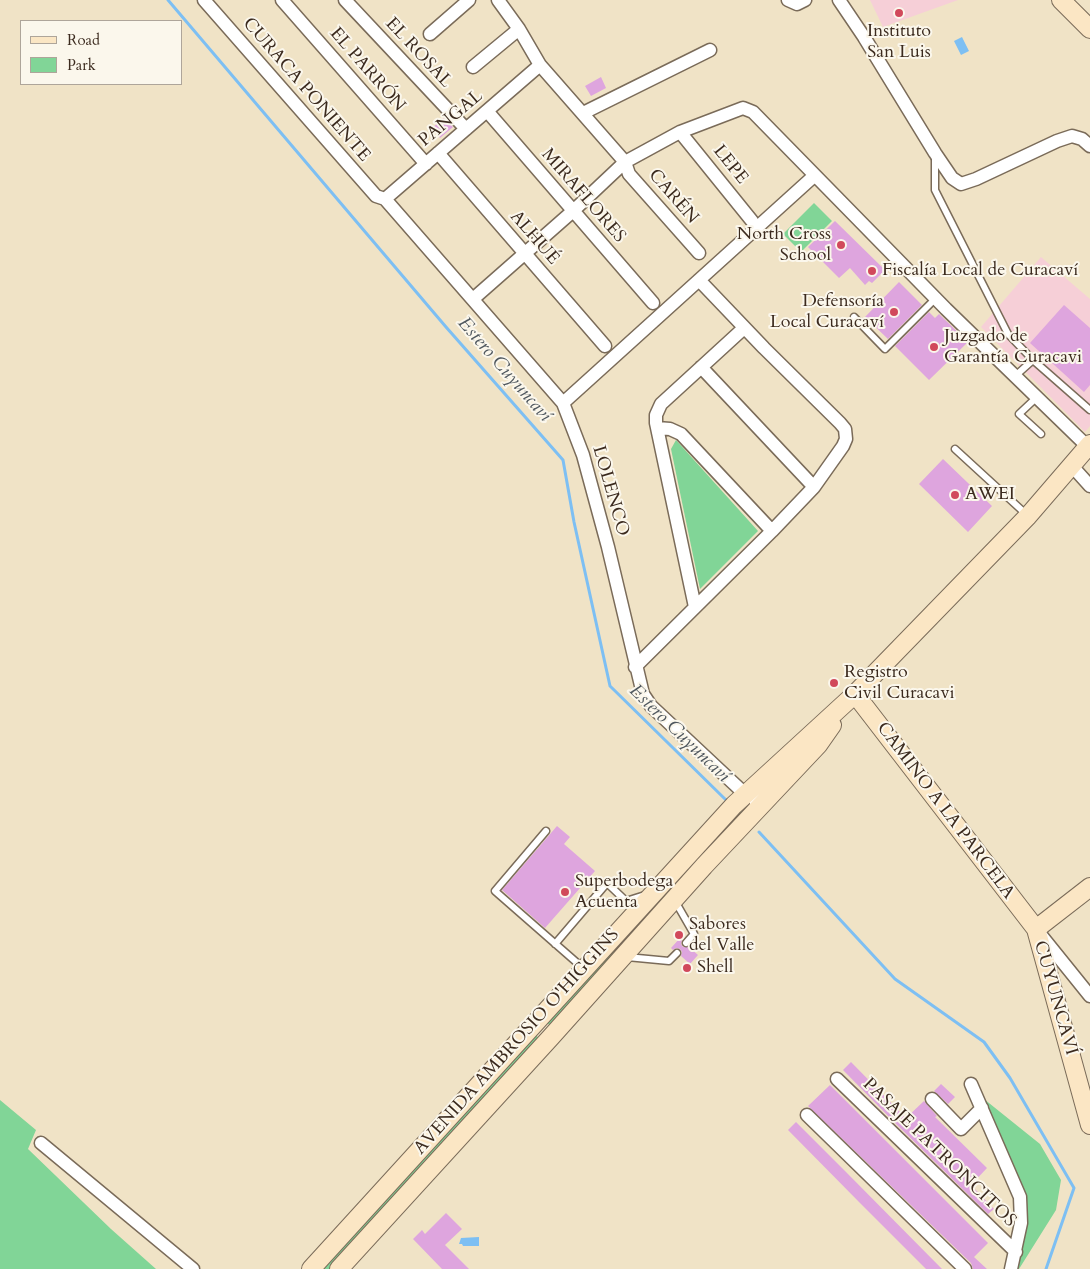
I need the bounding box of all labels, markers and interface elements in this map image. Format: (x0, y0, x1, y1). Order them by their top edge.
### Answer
marker: Instituto San Luis (893, 7, 905, 19)
street label: CURACA PONIENTE (238, 14, 374, 166)
street label: EL ROSAL (380, 14, 456, 92)
legend (20, 20, 182, 85)
place label: Instituto San Luis (867, 21, 931, 64)
street label: EL PARRÓN (325, 23, 409, 117)
text: Road (67, 30, 100, 50)
text: Park (67, 55, 96, 75)
street label: PANGAL (415, 86, 487, 152)
street label: LEPE (708, 141, 752, 189)
street label: MIRAFLORES (536, 145, 630, 247)
street label: CARÉN (643, 165, 703, 229)
street label: ALHUÉ (505, 207, 563, 269)
place label: North Cross School (737, 224, 831, 266)
marker: North Cross School (835, 239, 847, 251)
place label: Fiscalía Local de Curacaví (882, 260, 1078, 282)
marker: Fiscalía Local de Curacaví (866, 265, 878, 277)
place label: Defensoría Local Curacaví (770, 291, 884, 334)
marker: Defensoría Local Curacaví (888, 306, 900, 318)
water label: Estero Cuyuncaví (452, 313, 556, 427)
place label: Juzgado de Garantía Curacavi (944, 326, 1082, 368)
marker: Juzgado de Garantía Curacavi (928, 341, 940, 353)
street label: LOLENCO (587, 443, 633, 539)
place label: AWEI (965, 484, 1015, 506)
marker: AWEI (949, 489, 961, 501)
place label: Registro Civil Curacavi (844, 662, 955, 704)
marker: Registro Civil Curacavi (828, 677, 840, 689)
water label: Estero Cuyuncaví (624, 680, 734, 788)
street label: CAMINO A LA PARCELA (871, 718, 1019, 904)
place label: Superbodega Acuenta (575, 871, 673, 914)
marker: Superbodega Acuenta (559, 886, 571, 898)
place label: Sabores del Valle (689, 914, 755, 956)
street label: AVENIDA AMBROSIO O'HIGGINS (410, 925, 624, 1159)
marker: Sabores del Valle (673, 929, 685, 941)
street label: CUYUNCAVÍ (1028, 938, 1082, 1058)
place label: Shell (697, 957, 733, 979)
marker: Shell (681, 962, 693, 974)
street label: PASAJE PATRONCITOS (858, 1074, 1020, 1232)

